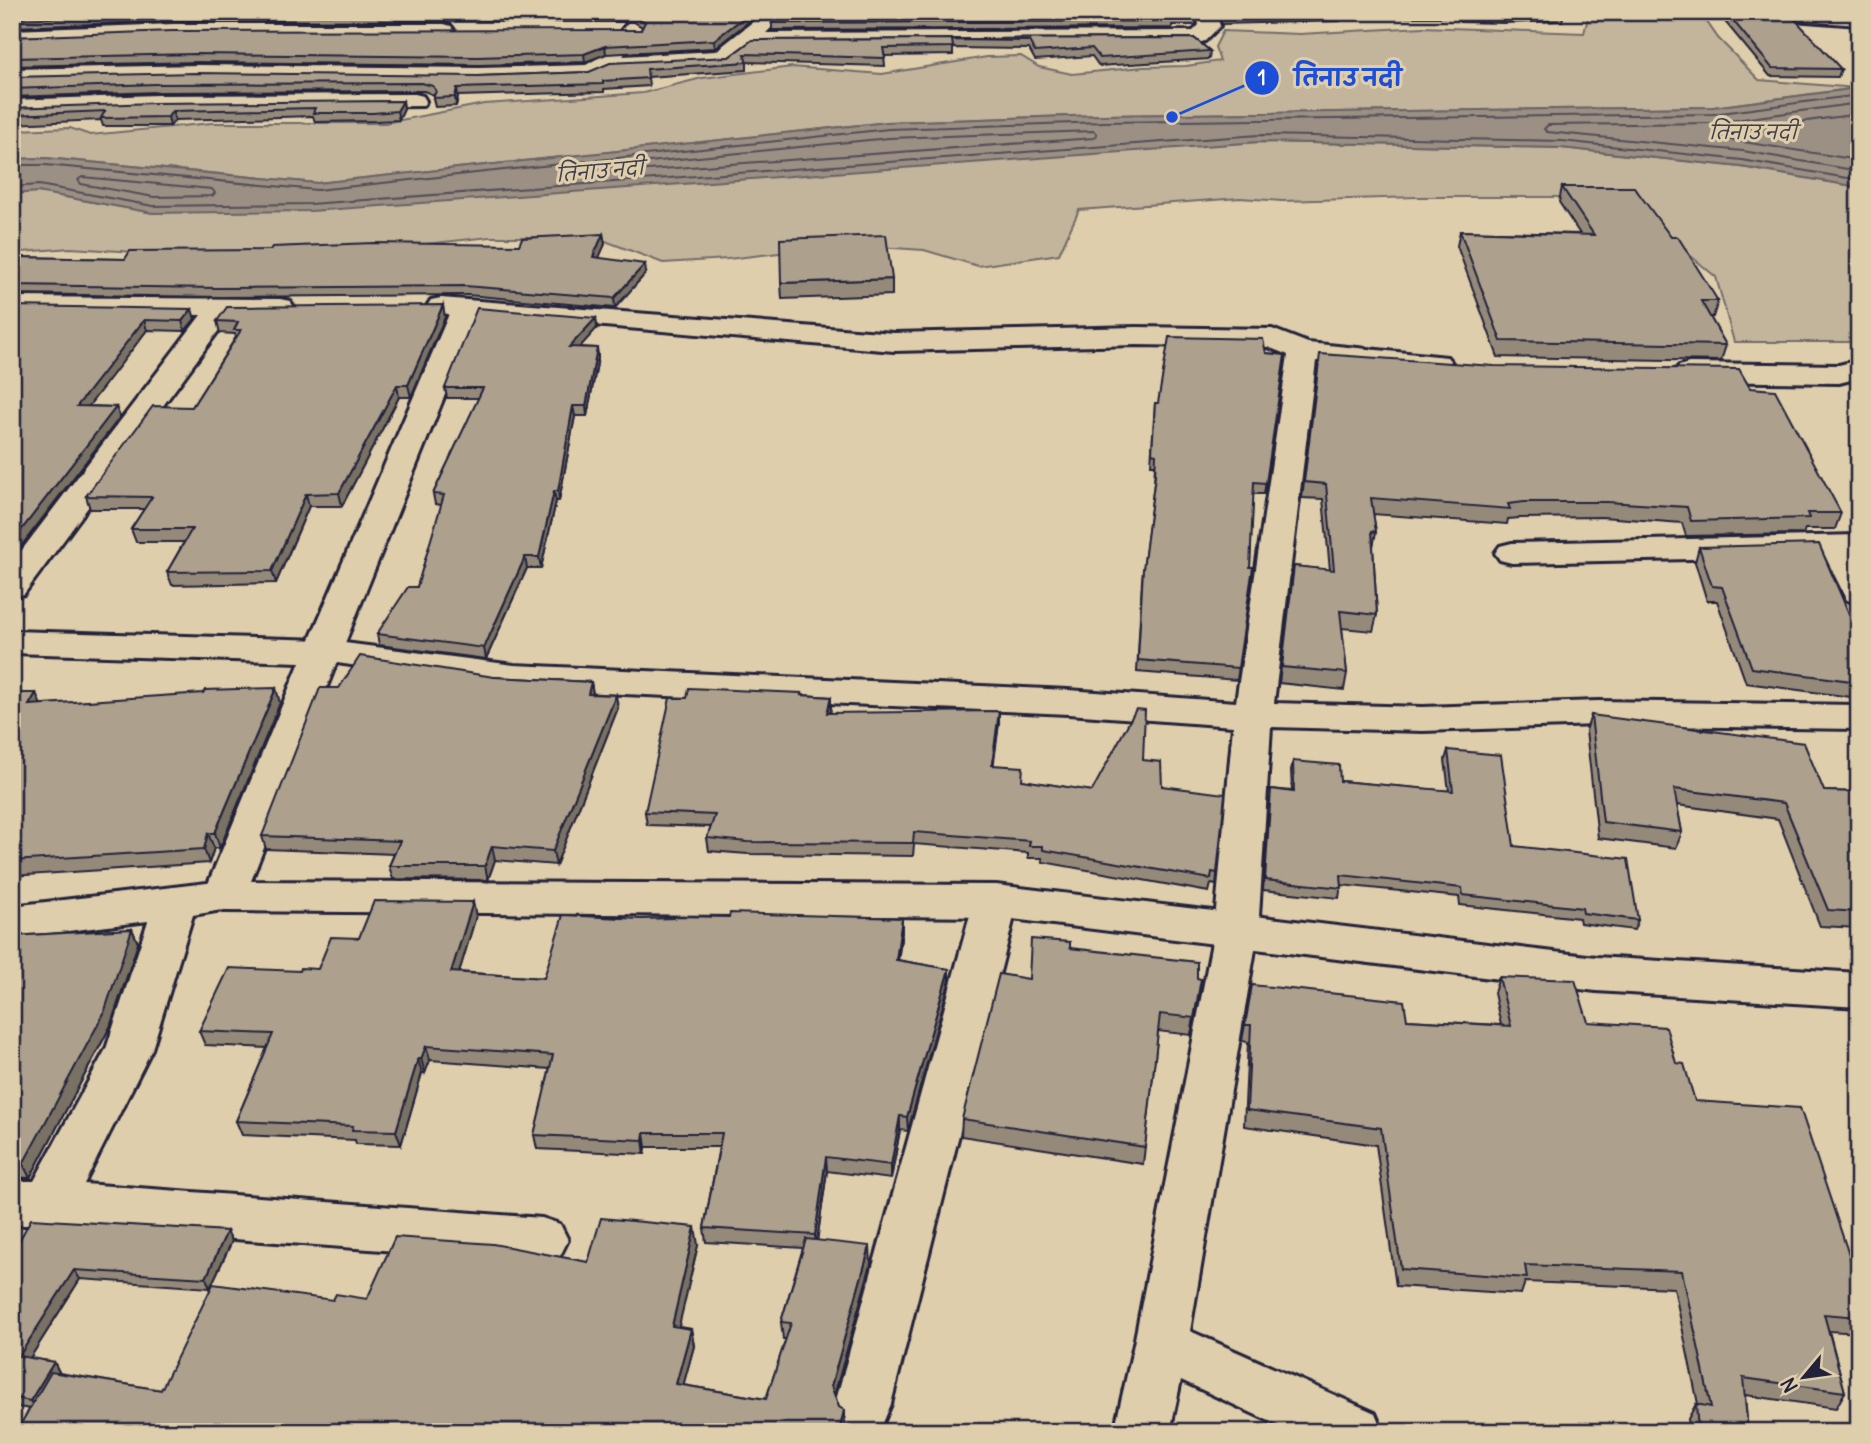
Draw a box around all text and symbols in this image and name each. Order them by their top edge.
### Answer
callout: तिनाउ नदी [1245,56,1415,100]
text: तिनाउ नदी [1292,60,1404,92]
text: 1 [1258,64,1266,91]
water label: तिनाउ नदी [1709,117,1802,144]
water label: तिनाउ नदी [555,152,649,187]
north arrow [1770,1342,1840,1412]
text: N [1775,1374,1803,1397]

